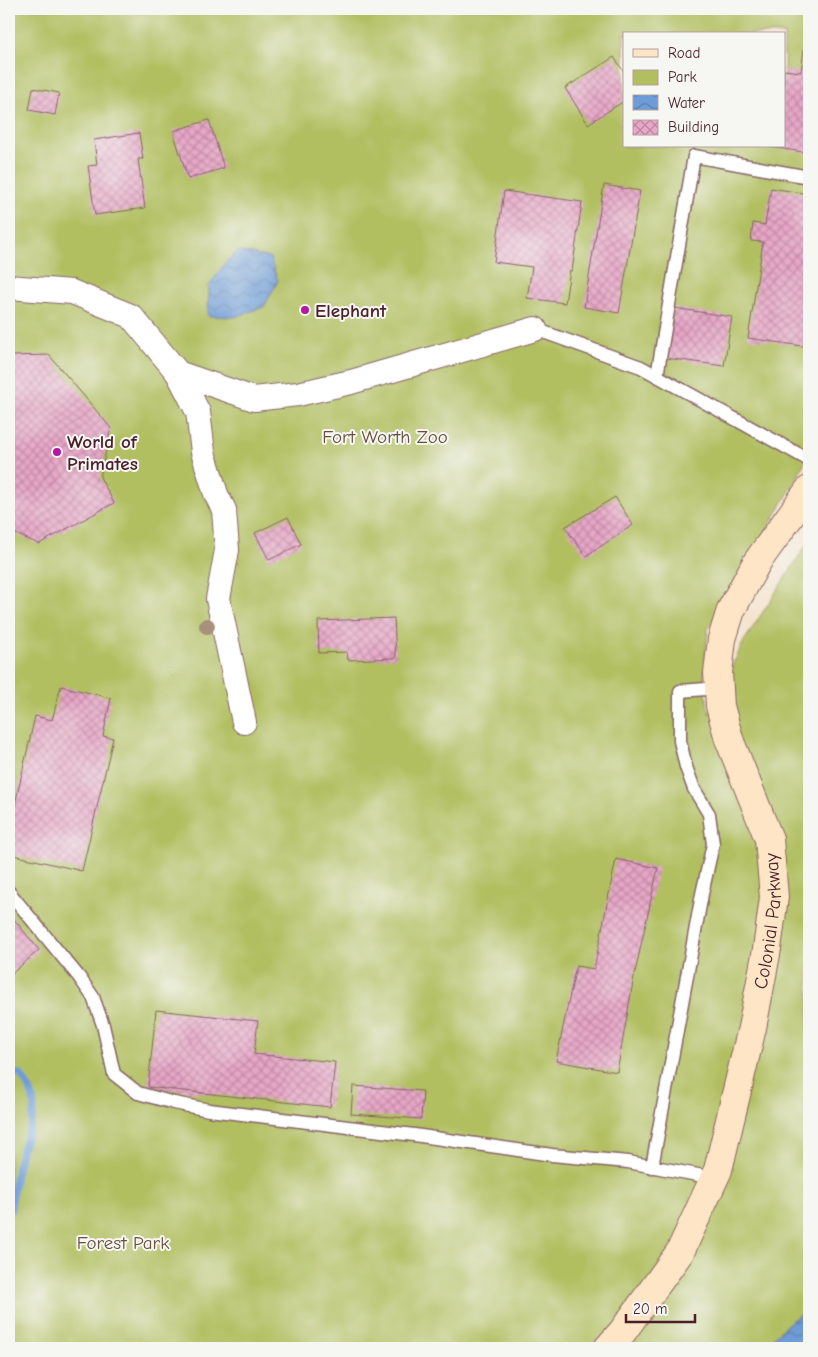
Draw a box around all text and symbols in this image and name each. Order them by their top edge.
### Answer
legend [623,32,786,148]
text: Road [668,44,700,62]
text: Park [668,68,697,86]
text: Water [668,94,705,112]
text: Building [668,118,719,136]
place label: Elephant [315,300,387,322]
marker: Elephant [299,304,311,316]
park label: Fort Worth Zoo [322,426,448,448]
place label: World of Primates [67,431,138,475]
marker: World of Primates [51,446,63,458]
street label: Colonial Parkway [750,852,786,991]
park label: Forest Park [77,1232,170,1254]
scale bar [626,1292,694,1324]
text: 20 m [633,1300,667,1318]

